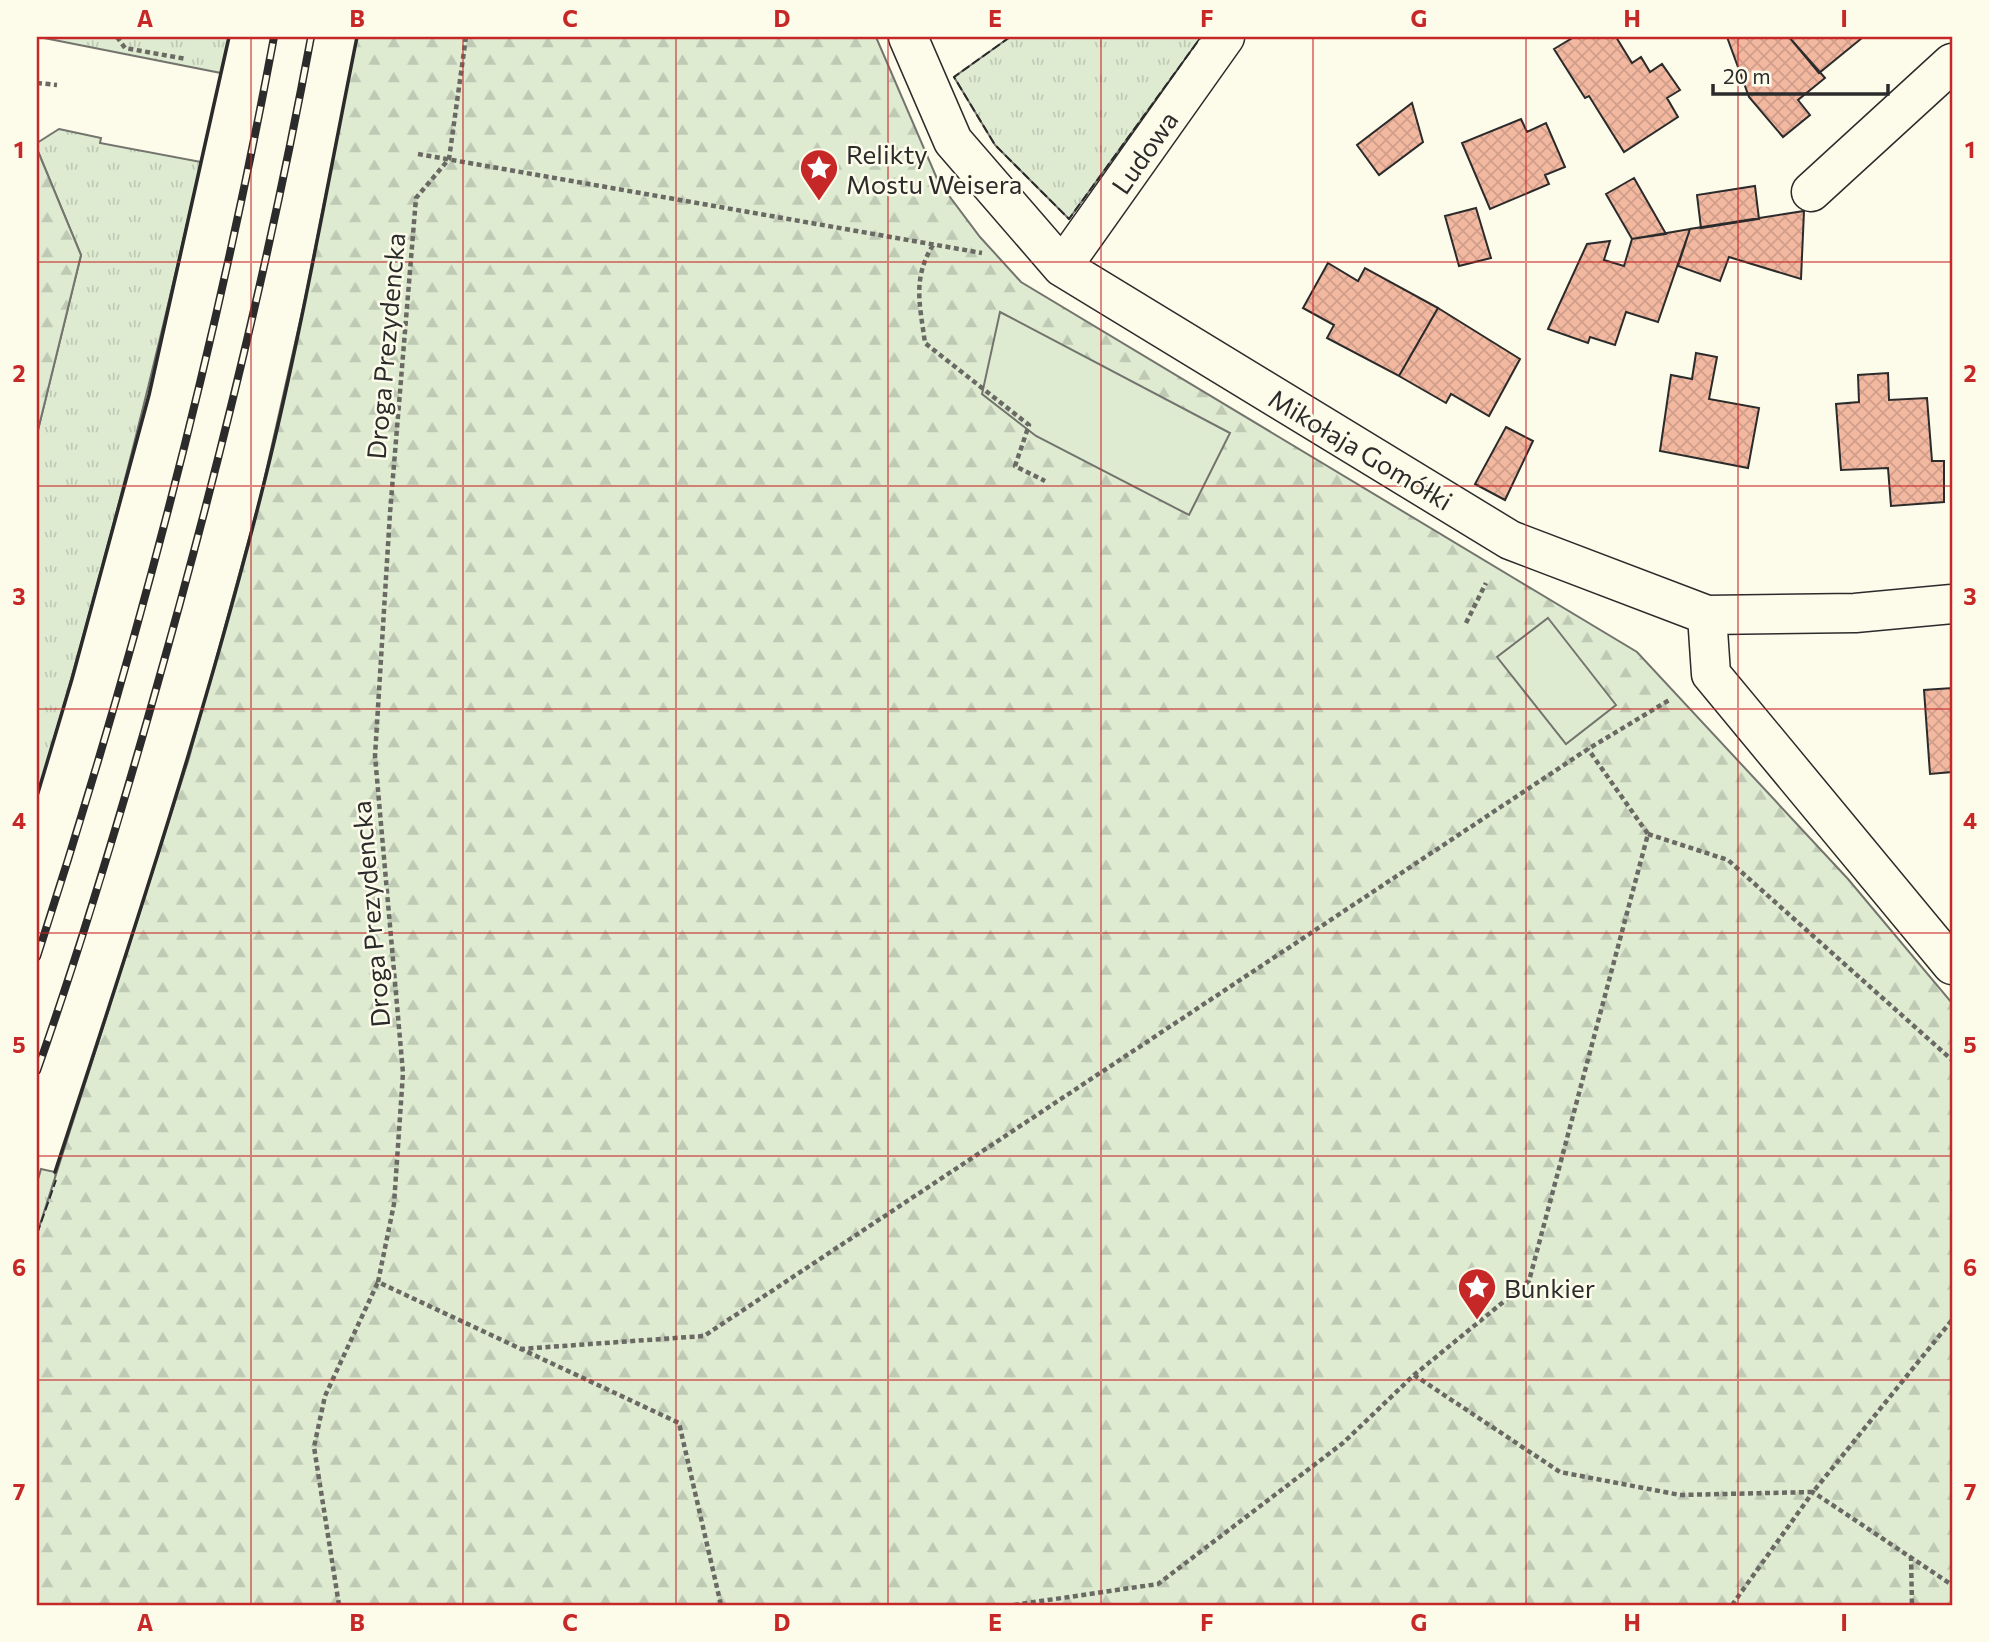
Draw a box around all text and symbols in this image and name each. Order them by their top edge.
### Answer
text: A [137,4,154,32]
text: B [349,4,365,32]
text: C [562,4,578,32]
text: D [774,4,791,32]
text: E [988,4,1002,32]
text: F [1200,4,1214,32]
text: G [1411,4,1427,32]
text: H [1623,4,1641,32]
text: I [1840,4,1848,32]
scale bar [1713,52,1888,96]
text: 20 m [1723,63,1771,88]
street label: Ludowa [1104,105,1184,199]
text: 1 [14,135,24,163]
text: 1 [1965,135,1975,163]
place label: Relikty Mostu Weisera [846,138,1022,199]
place icon: Relikty Mostu Weisera [798,147,840,202]
street label: Droga Prezydencka [360,231,410,461]
text: 2 [12,359,26,387]
text: 2 [1963,359,1977,387]
street label: Mikołaja Gomółki [1264,382,1458,516]
text: 3 [12,582,26,610]
text: 3 [1963,582,1977,610]
street label: Droga Prezydencka [345,799,395,1029]
text: 4 [12,806,26,834]
text: 4 [1963,806,1977,834]
text: 5 [12,1030,26,1058]
text: 5 [1963,1030,1977,1058]
text: 6 [12,1253,26,1281]
text: 6 [1963,1253,1977,1281]
place icon: Bunkier [1456,1266,1498,1321]
place label: Bunkier [1504,1272,1595,1303]
text: 7 [13,1477,25,1505]
text: 7 [1964,1477,1976,1505]
text: A [137,1608,154,1636]
text: B [349,1608,365,1636]
text: C [562,1608,578,1636]
text: D [774,1608,791,1636]
text: E [988,1608,1002,1636]
text: F [1200,1608,1214,1636]
text: G [1411,1608,1427,1636]
text: H [1623,1608,1641,1636]
text: I [1840,1608,1848,1636]

